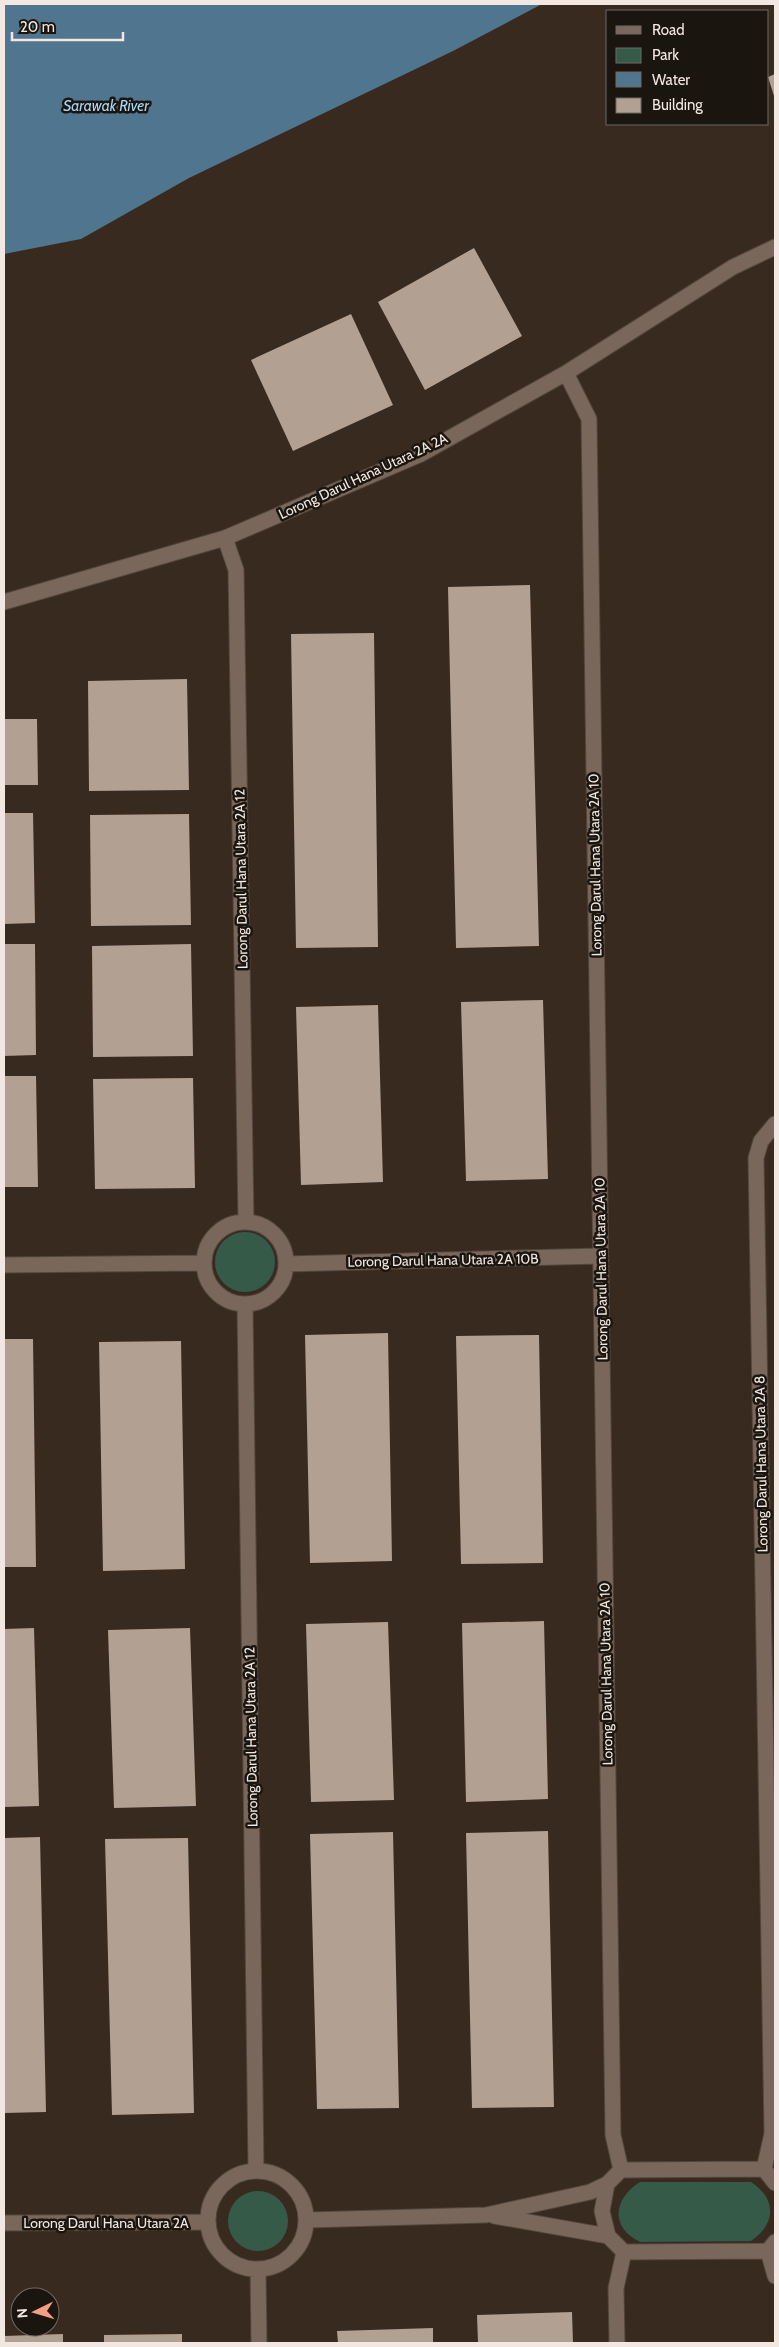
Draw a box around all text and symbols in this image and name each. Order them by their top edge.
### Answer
scale bar [12,10,124,42]
legend [606,10,769,125]
text: 20 m [20,18,55,36]
text: Road [652,21,685,39]
text: Park [652,46,679,64]
text: Water [652,71,690,89]
text: Building [652,96,703,114]
water label: Sarawak River [63,97,150,115]
street label: Lorong Darul Hana Utara 2A 2A [276,429,451,523]
street label: Lorong Darul Hana Utara 2A 10 [584,773,606,957]
street label: Lorong Darul Hana Utara 2A 12 [230,789,252,969]
street label: Lorong Darul Hana Utara 2A 10 [590,1177,612,1361]
street label: Lorong Darul Hana Utara 2A 10B [347,1249,539,1271]
street label: Lorong Darul Hana Utara 2A 8 [750,1375,772,1553]
street label: Lorong Darul Hana Utara 2A 10 [595,1582,617,1766]
street label: Lorong Darul Hana Utara 2A 12 [240,1647,262,1827]
street label: Lorong Darul Hana Utara 2A [23,2214,189,2232]
north arrow [10,2287,60,2337]
text: N [13,2307,31,2319]

